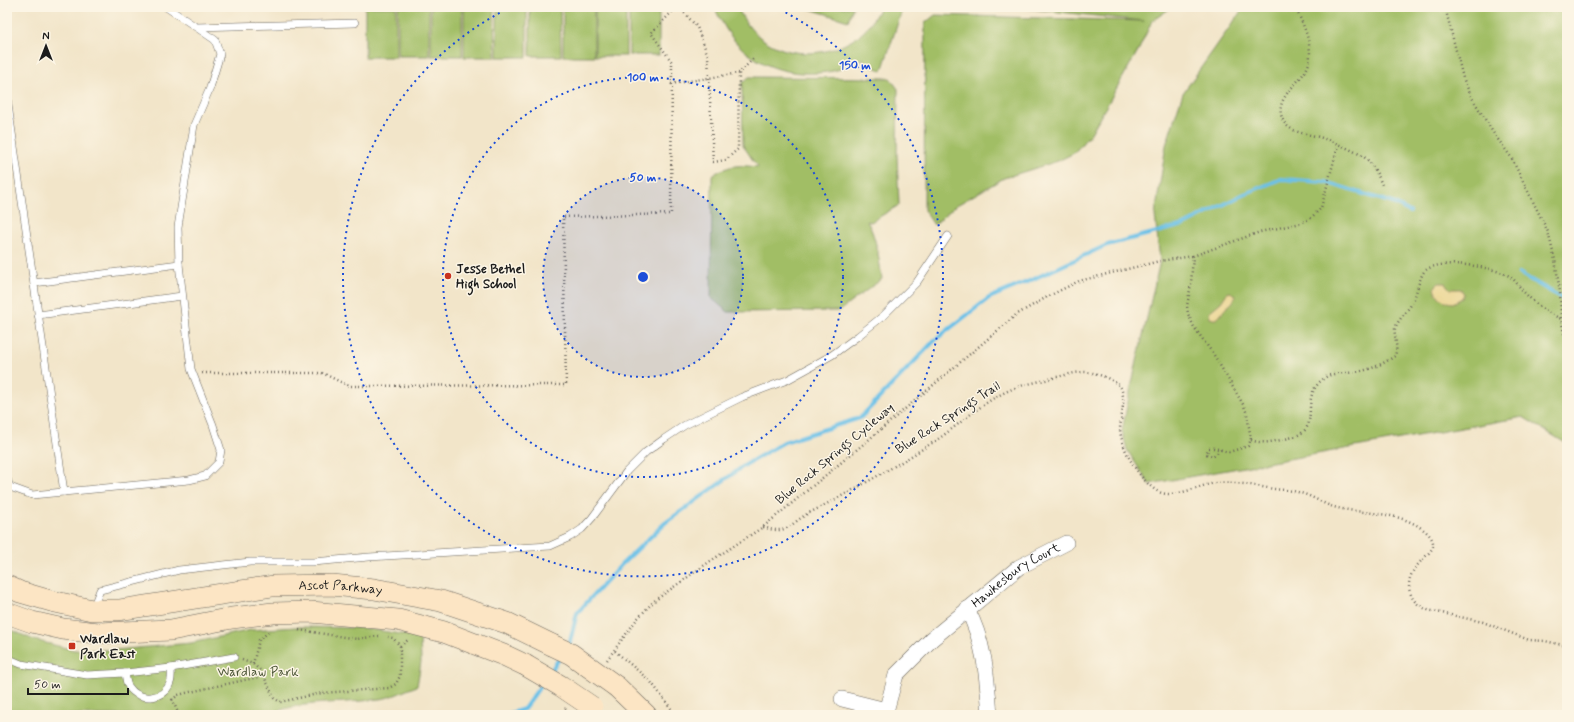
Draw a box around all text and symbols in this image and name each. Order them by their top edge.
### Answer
north arrow [26,26,66,66]
text: N [42,30,50,44]
text: 150 m [839,58,871,74]
text: 100 m [627,70,660,86]
text: 50 m [630,170,657,186]
place label: Jesse Bethel High School [456,261,525,296]
centre of rings [636,270,650,284]
marker: Jesse Bethel High School [443,271,453,281]
street label: Blue Rock Springs Trail [892,377,1005,460]
street label: Blue Rock Springs Cycleway [772,399,899,510]
street label: Hawkesbury Court [968,539,1063,612]
street label: Ascot Parkway [298,576,384,599]
place label: Wardlaw Park East [79,631,136,663]
marker: Wardlaw Park East [67,641,77,651]
park label: Wardlaw Park [217,664,299,681]
scale bar [28,670,128,696]
text: 50 m [34,677,61,693]

